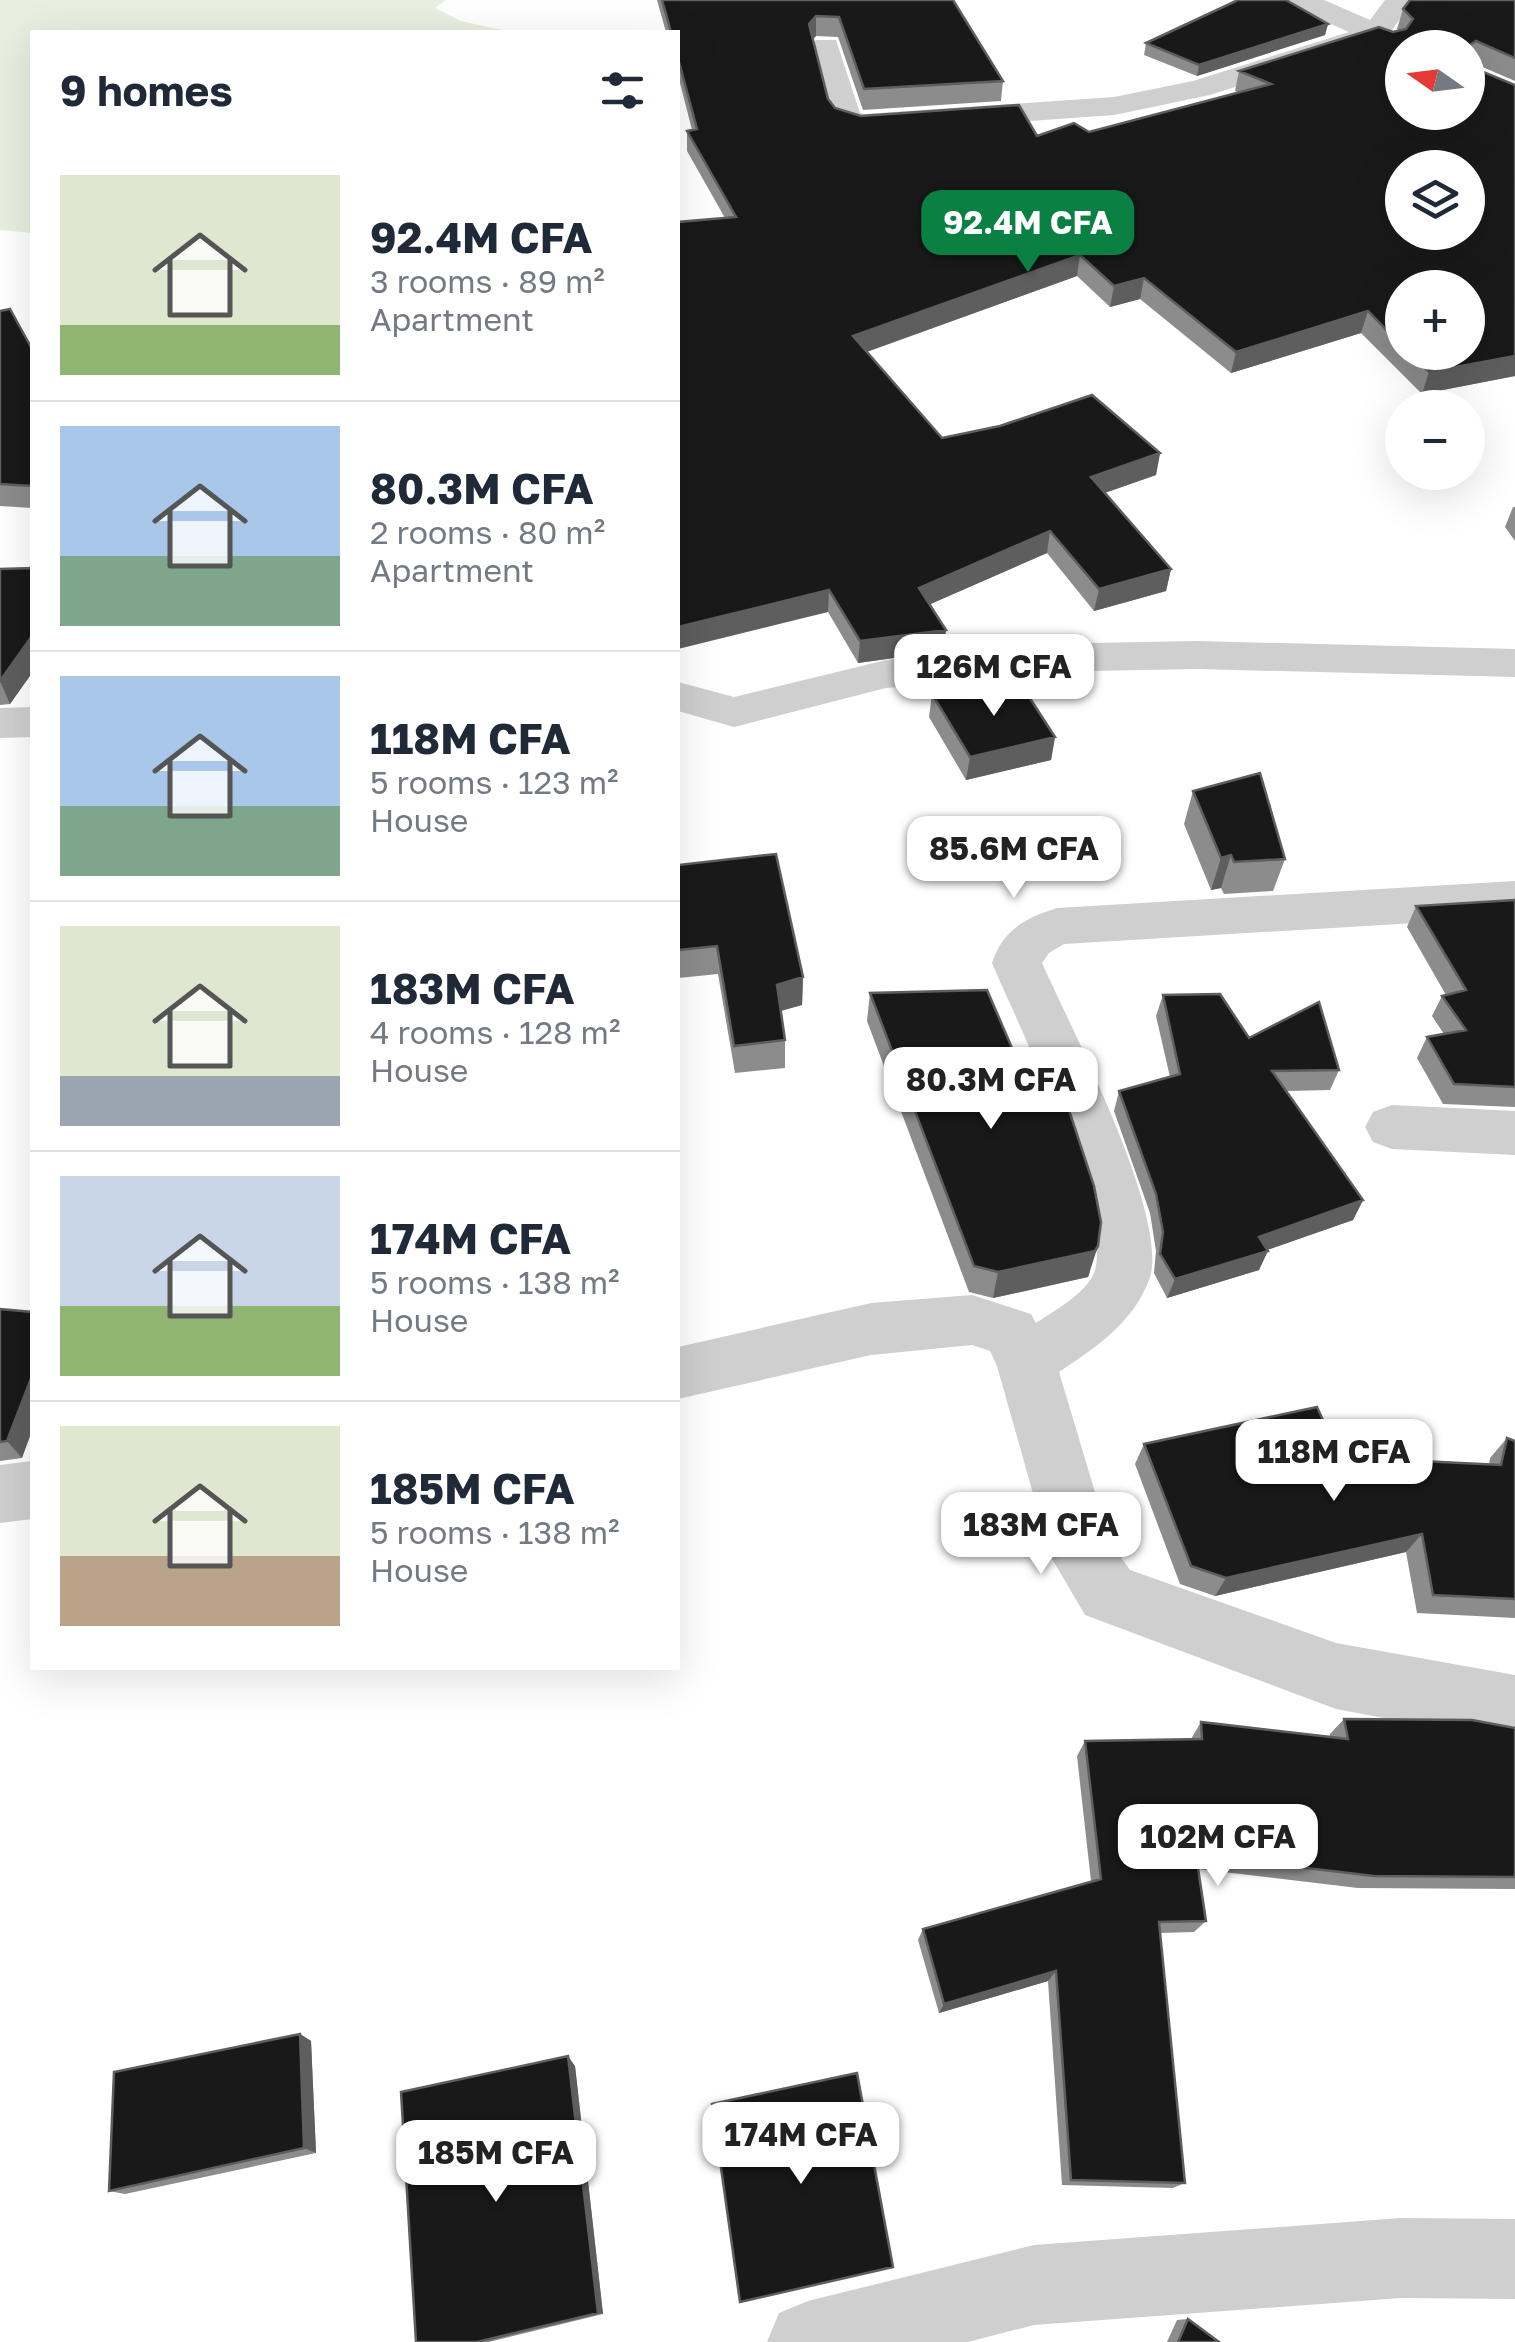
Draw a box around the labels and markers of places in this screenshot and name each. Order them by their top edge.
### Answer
pin: 92.4M CFA [914,190,1142,275]
pin: 126M CFA [891,634,1097,719]
pin: 85.6M CFA [900,816,1128,901]
pin: 80.3M CFA [877,1047,1105,1132]
pin: 118M CFA [1231,1419,1437,1504]
pin: 183M CFA [938,1492,1144,1577]
pin: 102M CFA [1115,1804,1321,1889]
pin: 174M CFA [698,2102,904,2187]
pin: 185M CFA [393,2120,599,2205]

